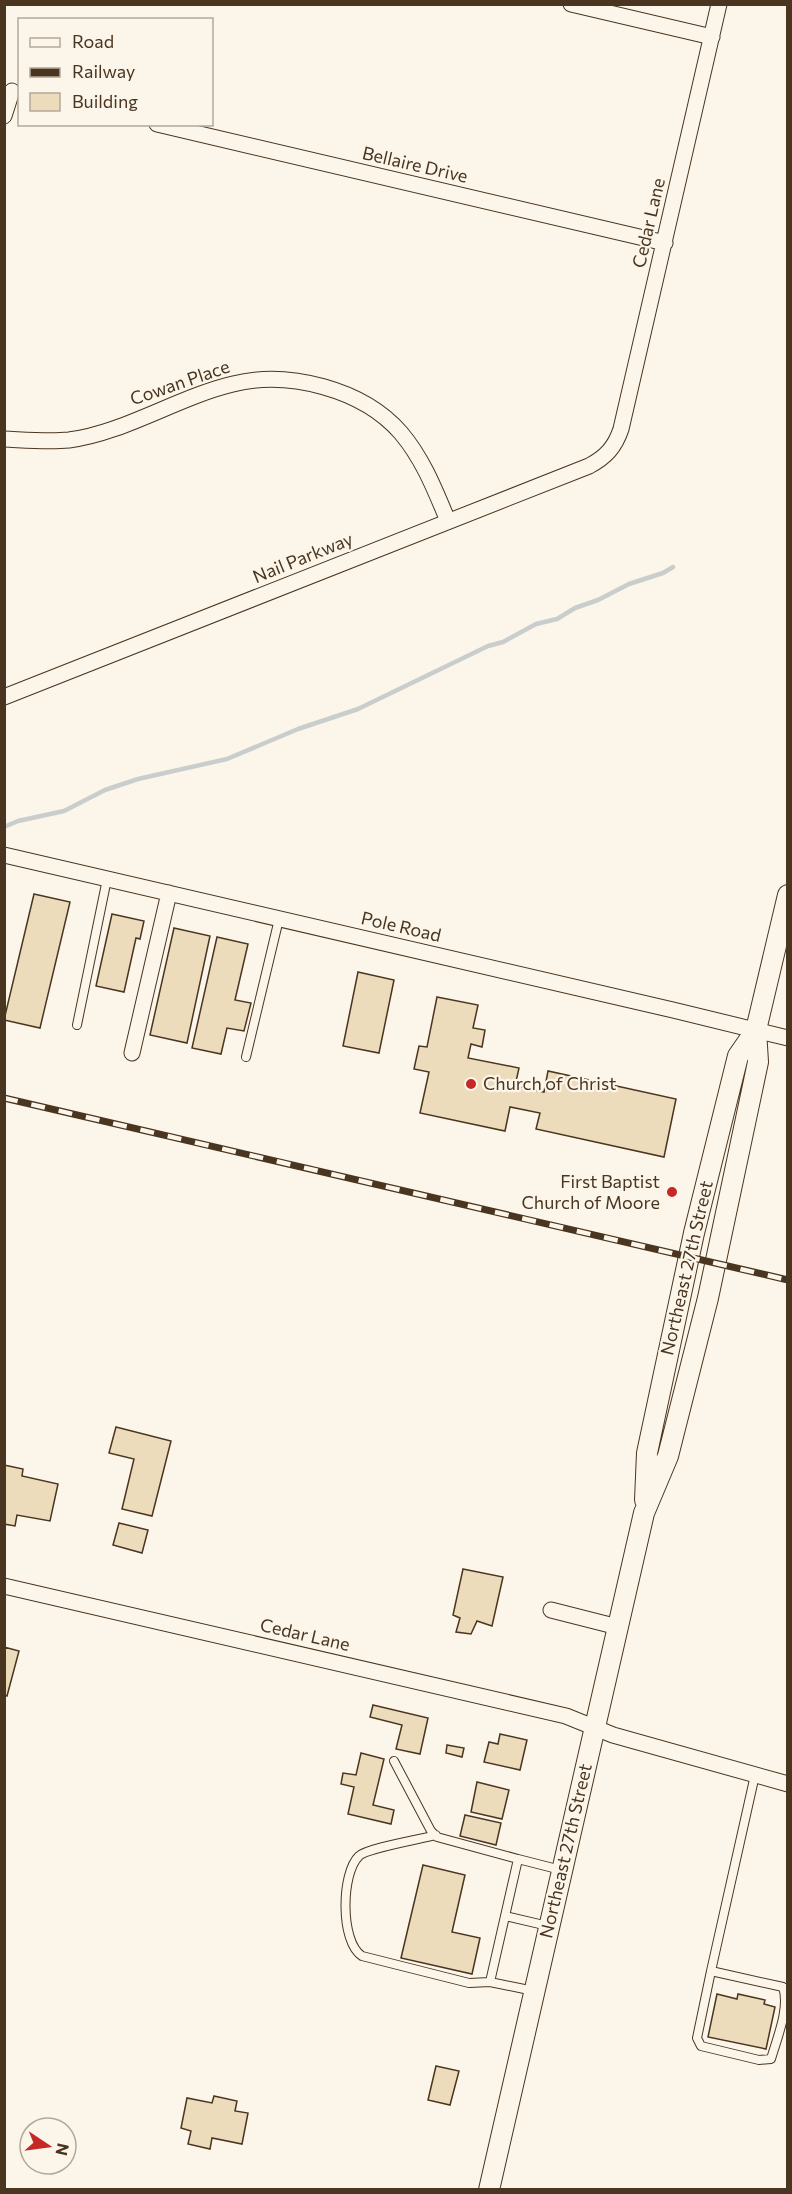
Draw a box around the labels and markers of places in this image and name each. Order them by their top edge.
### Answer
place label: Church of Christ [483,1072,616,1094]
marker: Church of Christ [464,1077,478,1091]
place label: First Baptist Church of Moore [522,1170,660,1213]
marker: First Baptist Church of Moore [665,1185,679,1199]

